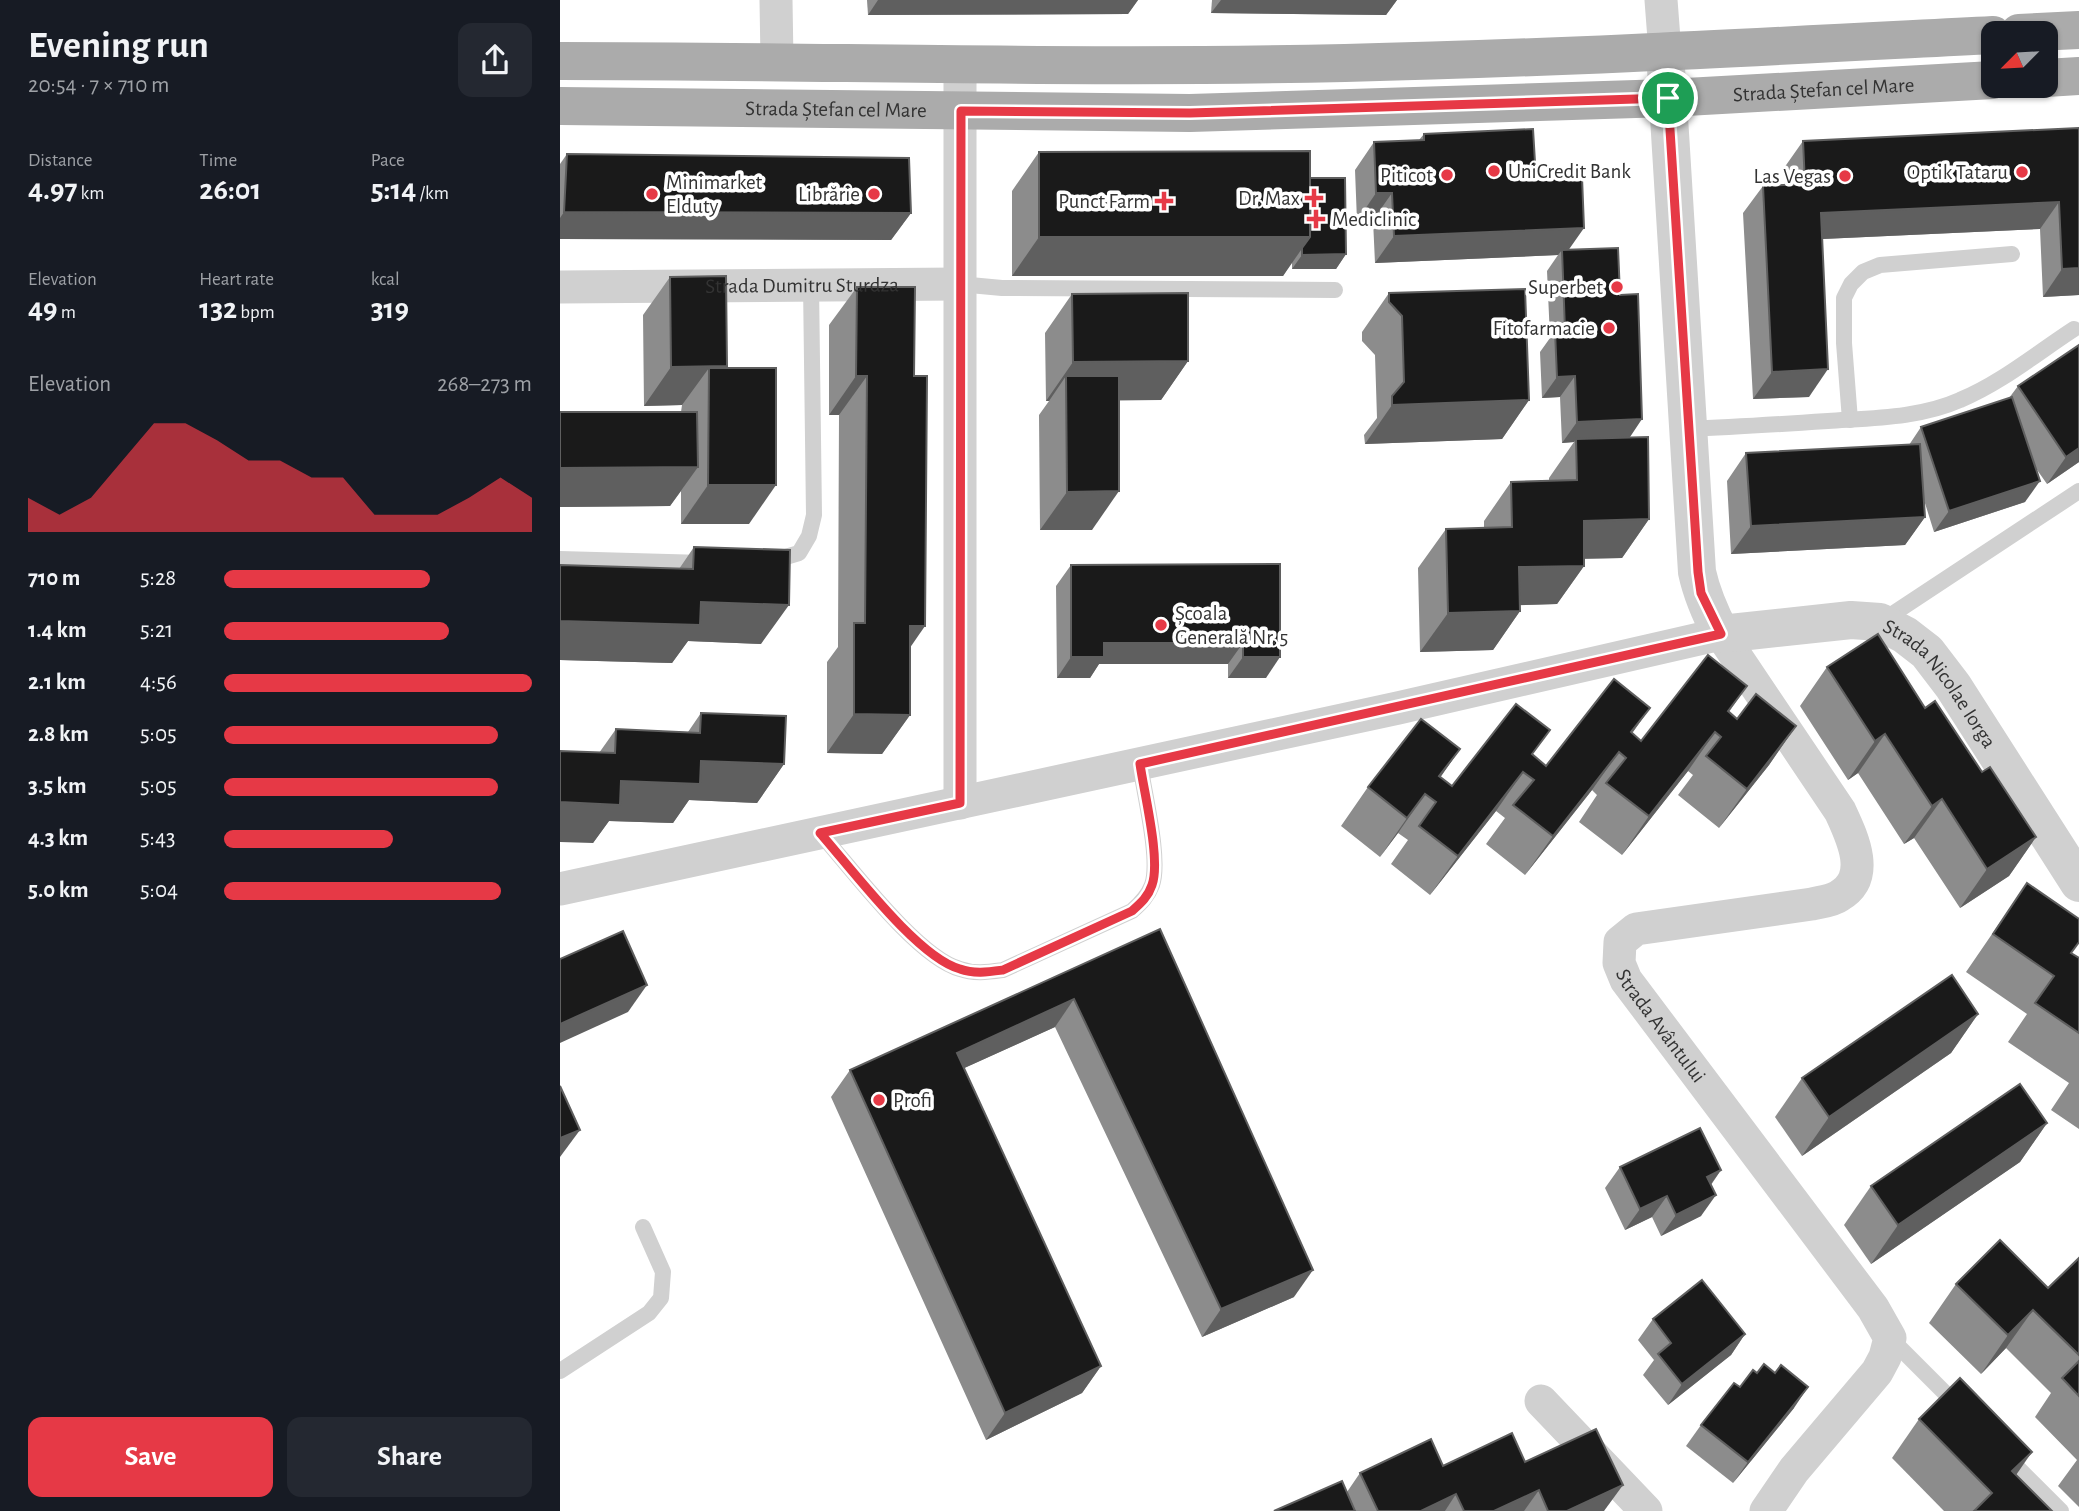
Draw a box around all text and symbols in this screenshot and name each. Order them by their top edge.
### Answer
north arrow [1981,21,2058,98]
map controls [1981,21,2058,98]
button: share [458,23,532,97]
text: Evening run [28,27,209,65]
pin [1638,68,1698,128]
text: 20:54 · 7 × 710 m [28,74,169,97]
street label: Strada Ștefan cel Mare [1732,74,1915,105]
icon: arrive [1649,79,1687,117]
street label: Strada Ștefan cel Mare [745,98,927,122]
text: Distance [28,151,92,170]
text: Time [199,151,237,170]
text: Pace [371,151,405,170]
place label: UniCredit Bank [1508,161,1631,182]
place label: Optik Tataru [1907,162,2008,183]
marker: UniCredit Bank [1486,163,1502,179]
marker: Optik Tataru [2014,164,2030,180]
place label: Piticot [1380,165,1433,186]
place label: Las Vegas [1754,166,1831,187]
marker: Piticot [1439,167,1455,183]
marker: Las Vegas [1837,168,1853,184]
place label: Minimarket Elduty [666,172,763,217]
text: 4.97 [28,175,77,205]
text: 26:01 [199,175,261,205]
text: 5:14 [371,175,416,205]
text: km [77,184,104,203]
text: /km [416,184,449,203]
place label: Librărie [798,184,860,205]
marker: Minimarket Elduty [644,186,660,202]
marker: Librărie [866,186,882,202]
place label: Dr. Max [1238,188,1300,209]
marker: Dr. Max [1306,190,1322,206]
place label: Punct Farm [1058,191,1150,212]
marker: Punct Farm [1156,193,1172,209]
marker: Mediclinic [1306,209,1326,229]
place label: Mediclinic [1332,209,1416,230]
text: Elevation [28,270,97,289]
text: Heart rate [199,270,274,289]
text: kcal [371,270,400,289]
street label: Strada Dumitru Sturdza [705,274,899,297]
place label: Superbet [1528,277,1603,298]
marker: Superbet [1609,279,1625,295]
text: 49 [28,294,58,324]
text: 132 [199,294,237,324]
text: 319 [371,294,409,324]
text: m [58,303,76,322]
text: bpm [237,303,275,322]
place label: Fitofarmacie [1493,318,1595,339]
marker: Fitofarmacie [1601,320,1617,336]
text: Elevation [28,373,111,396]
text: 268–273 m [437,373,532,396]
text: 710 m [28,567,80,590]
text: 5:28 [140,567,176,590]
place label: Școala Generală Nr. 5 [1175,603,1288,648]
street label: Strada Nicolae Iorga [1880,616,2000,752]
marker: Școala Generală Nr. 5 [1153,617,1169,633]
text: 1.4 km [28,619,87,642]
text: 5:21 [140,619,173,642]
text: 2.1 km [28,671,86,694]
text: 4:56 [140,671,177,694]
text: 2.8 km [28,723,89,746]
text: 5:05 [140,723,177,746]
text: 3.5 km [28,775,87,798]
text: 5:05 [140,775,177,798]
text: 4.3 km [28,827,88,850]
text: 5:43 [140,827,175,850]
text: 5.0 km [28,879,89,902]
text: 5:04 [140,879,178,902]
street label: Strada Avântului [1612,966,1709,1087]
place label: Profi [893,1090,932,1111]
marker: Profi [871,1092,887,1108]
button: Save [28,1417,273,1497]
button: Share [287,1417,532,1497]

